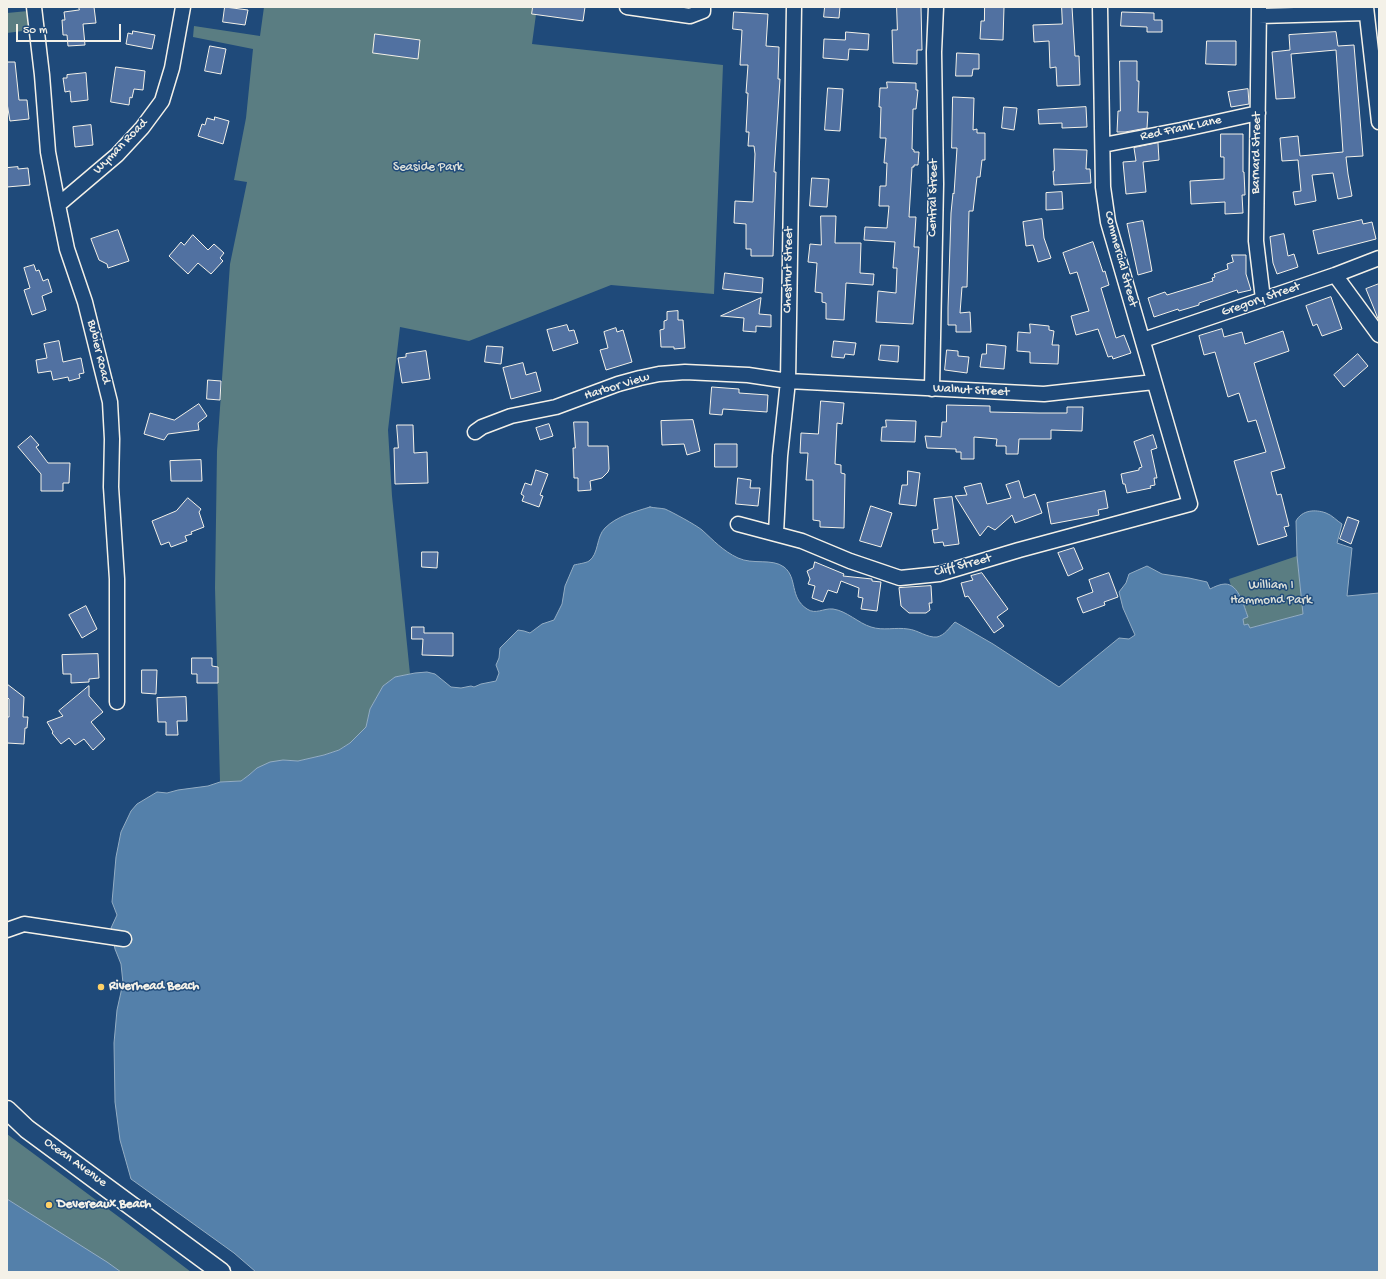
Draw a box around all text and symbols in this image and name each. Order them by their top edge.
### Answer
scale bar [18,16,123,42]
text: 50 m [23,24,48,38]
street label: Barnard Street [1248,112,1266,194]
street label: Red Frank Lane [1139,113,1223,145]
street label: Wyman Road [91,116,151,178]
street label: Central Street [926,159,942,237]
park label: Seaside Park [393,160,463,176]
street label: Commercial Street [1100,209,1140,309]
street label: Chestnut Street [780,227,798,313]
street label: Gregory Street [1220,279,1302,321]
street label: Bubier Road [83,318,113,386]
street label: Harbor View [583,370,651,404]
street label: Walnut Street [932,381,1010,401]
street label: Cliff Street [933,551,993,581]
park label: William I Hammond Park [1230,578,1312,609]
place label: Riverhead Beach [109,979,199,995]
marker: Riverhead Beach [96,982,106,992]
street label: Ocean Avenue [40,1135,110,1191]
place label: Devereaux Beach [57,1197,151,1213]
marker: Devereaux Beach [44,1200,54,1210]

